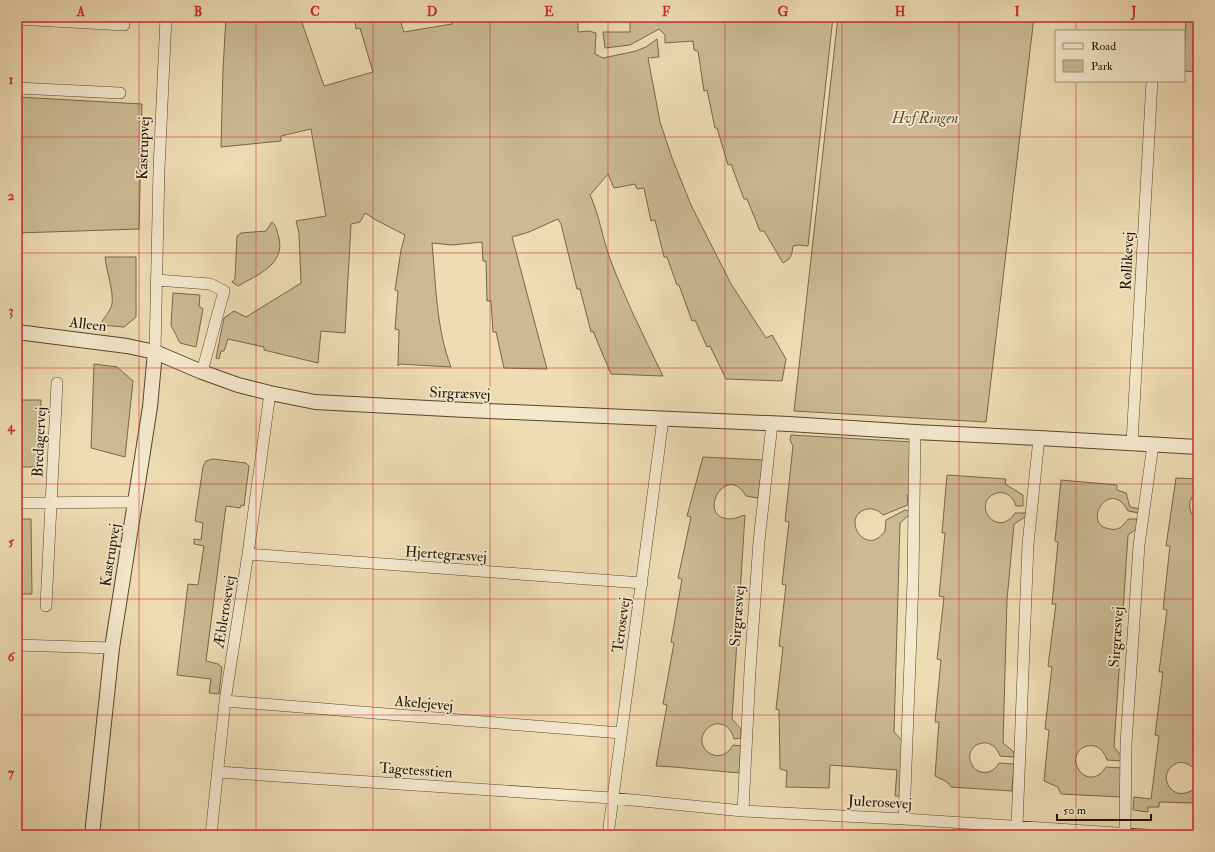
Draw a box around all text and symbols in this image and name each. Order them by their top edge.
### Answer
text: A [76,4,86,20]
text: B [194,4,202,20]
text: C [310,4,320,20]
text: D [427,4,438,20]
text: E [544,4,554,20]
text: F [662,4,671,20]
text: G [778,4,789,20]
text: H [895,4,906,20]
text: I [1014,4,1020,20]
text: J [1130,4,1137,21]
legend [1055,30,1185,82]
text: Road [1091,39,1116,54]
text: Park [1091,59,1113,74]
text: 1 [9,72,14,88]
park label: Hvf Ringen [891,109,958,128]
street label: Kastrupvej [133,116,155,180]
text: 2 [8,188,15,204]
street label: Røllikevej [1116,231,1139,291]
text: 3 [9,303,14,319]
street label: Alleen [67,313,108,336]
street label: Sirgræsvej [429,383,491,404]
street label: Bredagervej [28,406,51,478]
text: 4 [6,419,15,435]
street label: Kastrupvej [96,522,126,588]
text: 5 [8,534,14,550]
street label: Hjertegræsvej [404,542,488,567]
street label: Æblerosevej [209,574,240,651]
street label: Sirgræsvej [726,585,749,647]
street label: Terosevej [608,596,635,654]
street label: Sirgræsvej [1105,606,1128,668]
text: 6 [8,649,16,665]
street label: Akelejevej [393,691,454,716]
street label: Tagetesstien [379,758,454,783]
text: 7 [8,765,15,781]
street label: Julerosevej [847,791,912,815]
scale bar [1057,796,1151,822]
text: 50 m [1063,803,1087,818]

